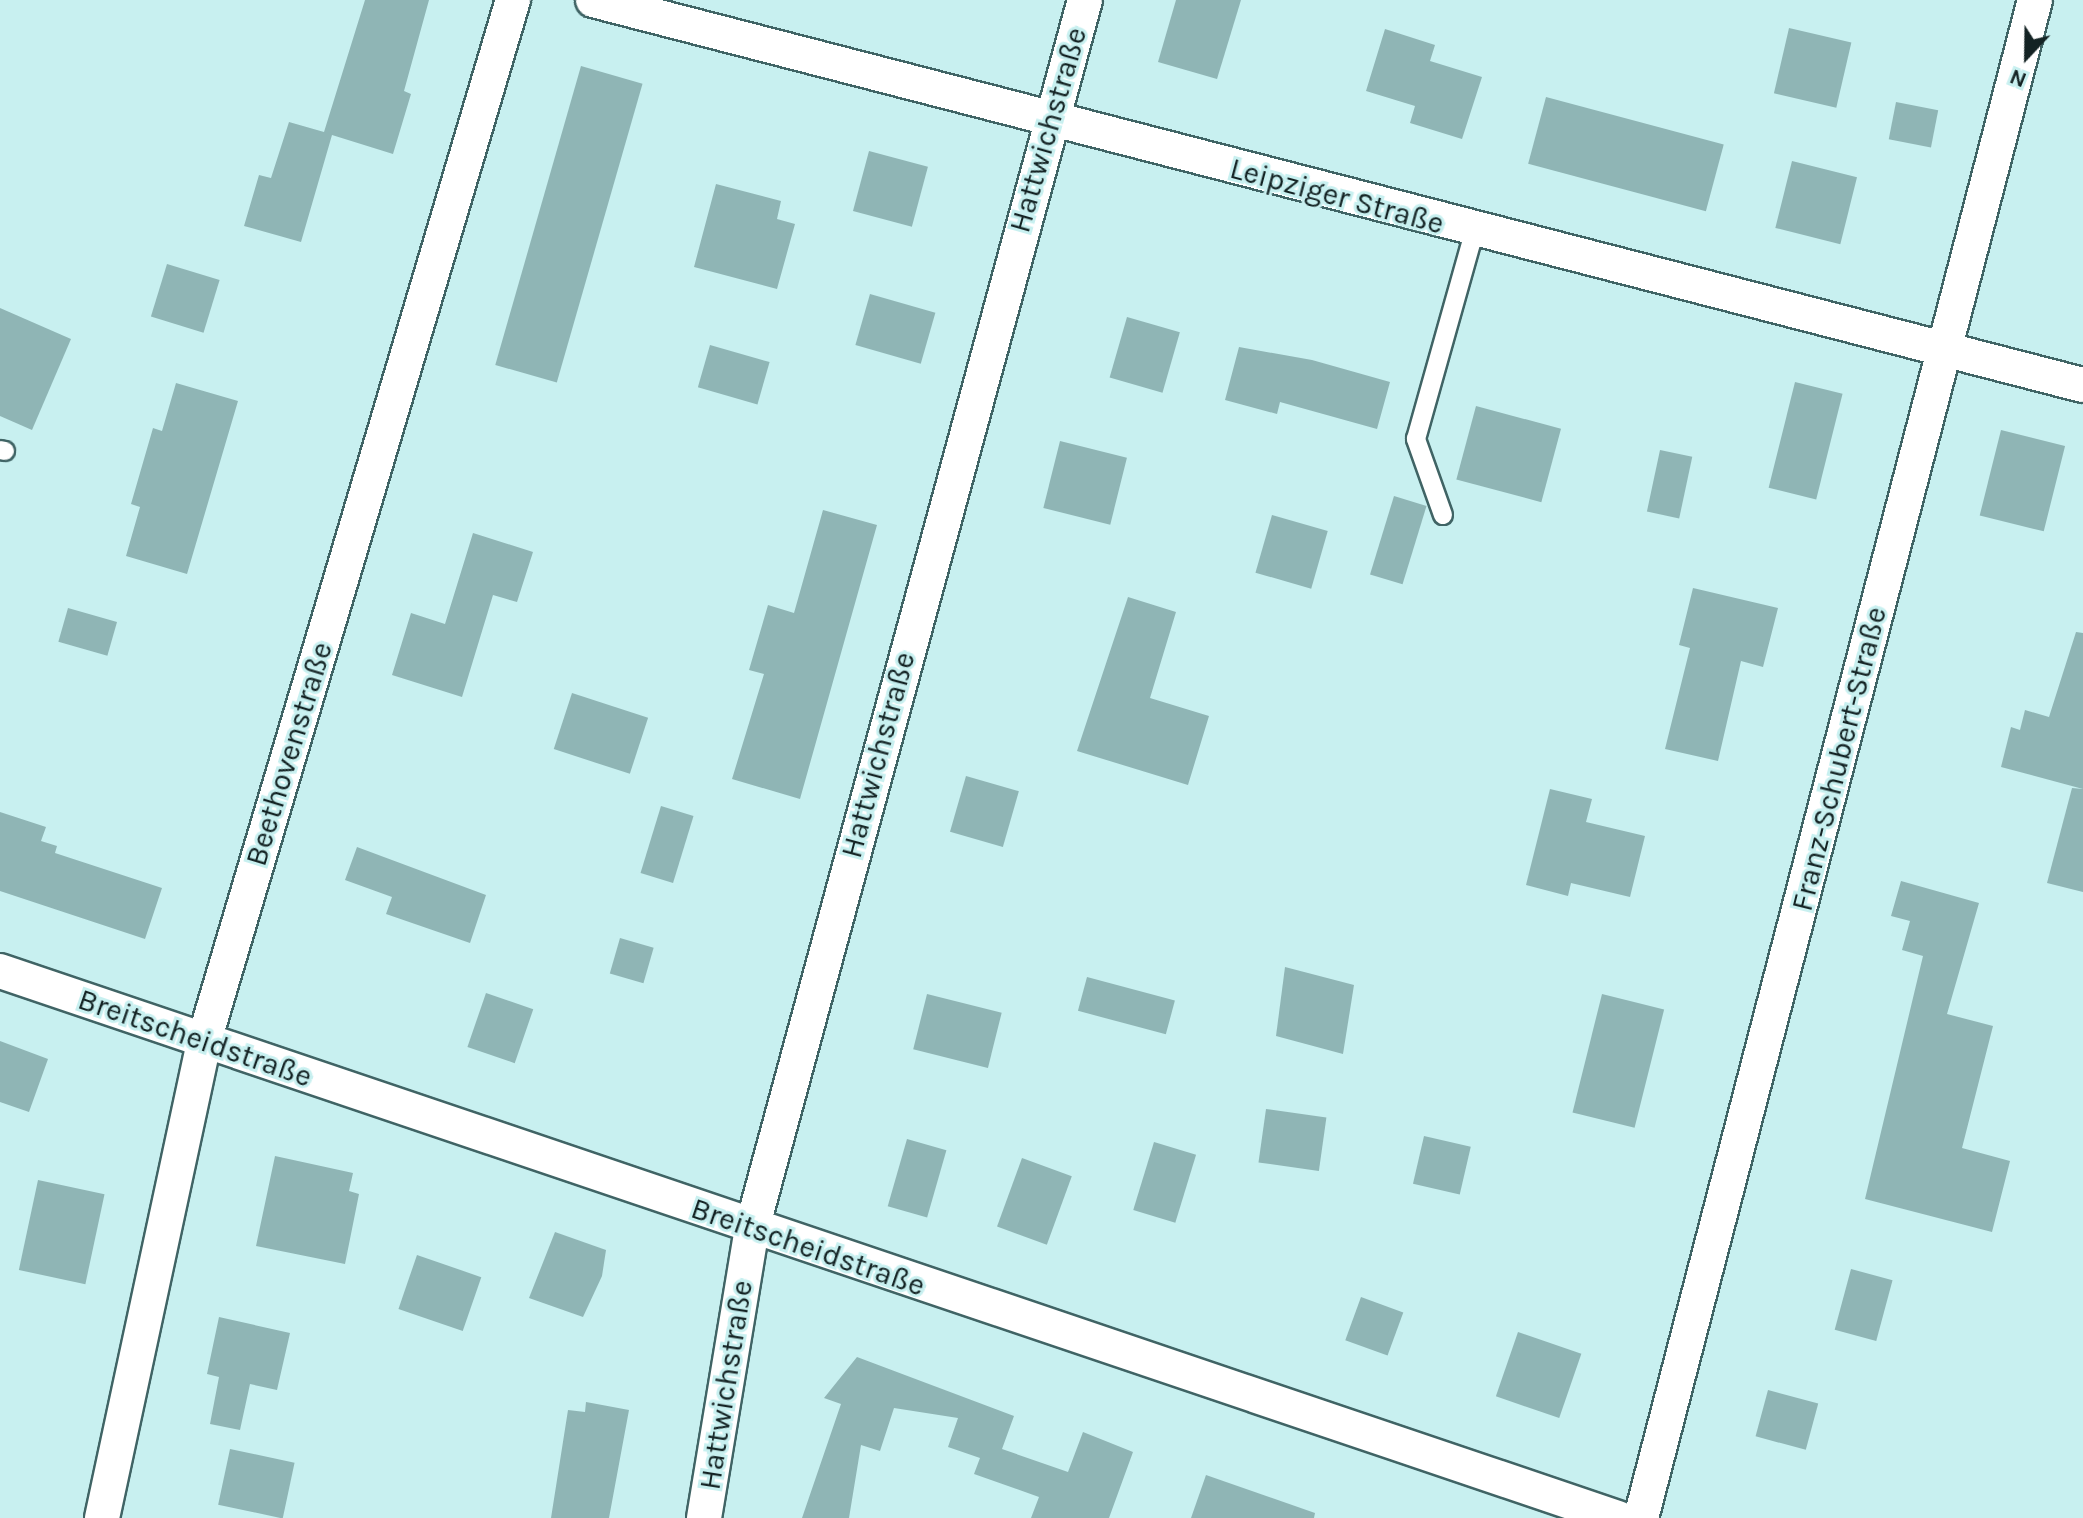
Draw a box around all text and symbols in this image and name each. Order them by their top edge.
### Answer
north arrow [1987,16,2067,96]
street label: Hattwichstraße [1002,23,1094,237]
text: N [2006,63,2030,93]
street label: Leipziger Straße [1226,150,1448,242]
street label: Franz-Schubert-Straße [1784,603,1894,915]
street label: Beethovenstraße [238,638,340,870]
street label: Hattwichstraße [833,648,923,862]
street label: Breitscheidstraße [73,981,317,1095]
street label: Breitscheidstraße [686,1190,930,1304]
street label: Hattwichstraße [692,1278,760,1492]

